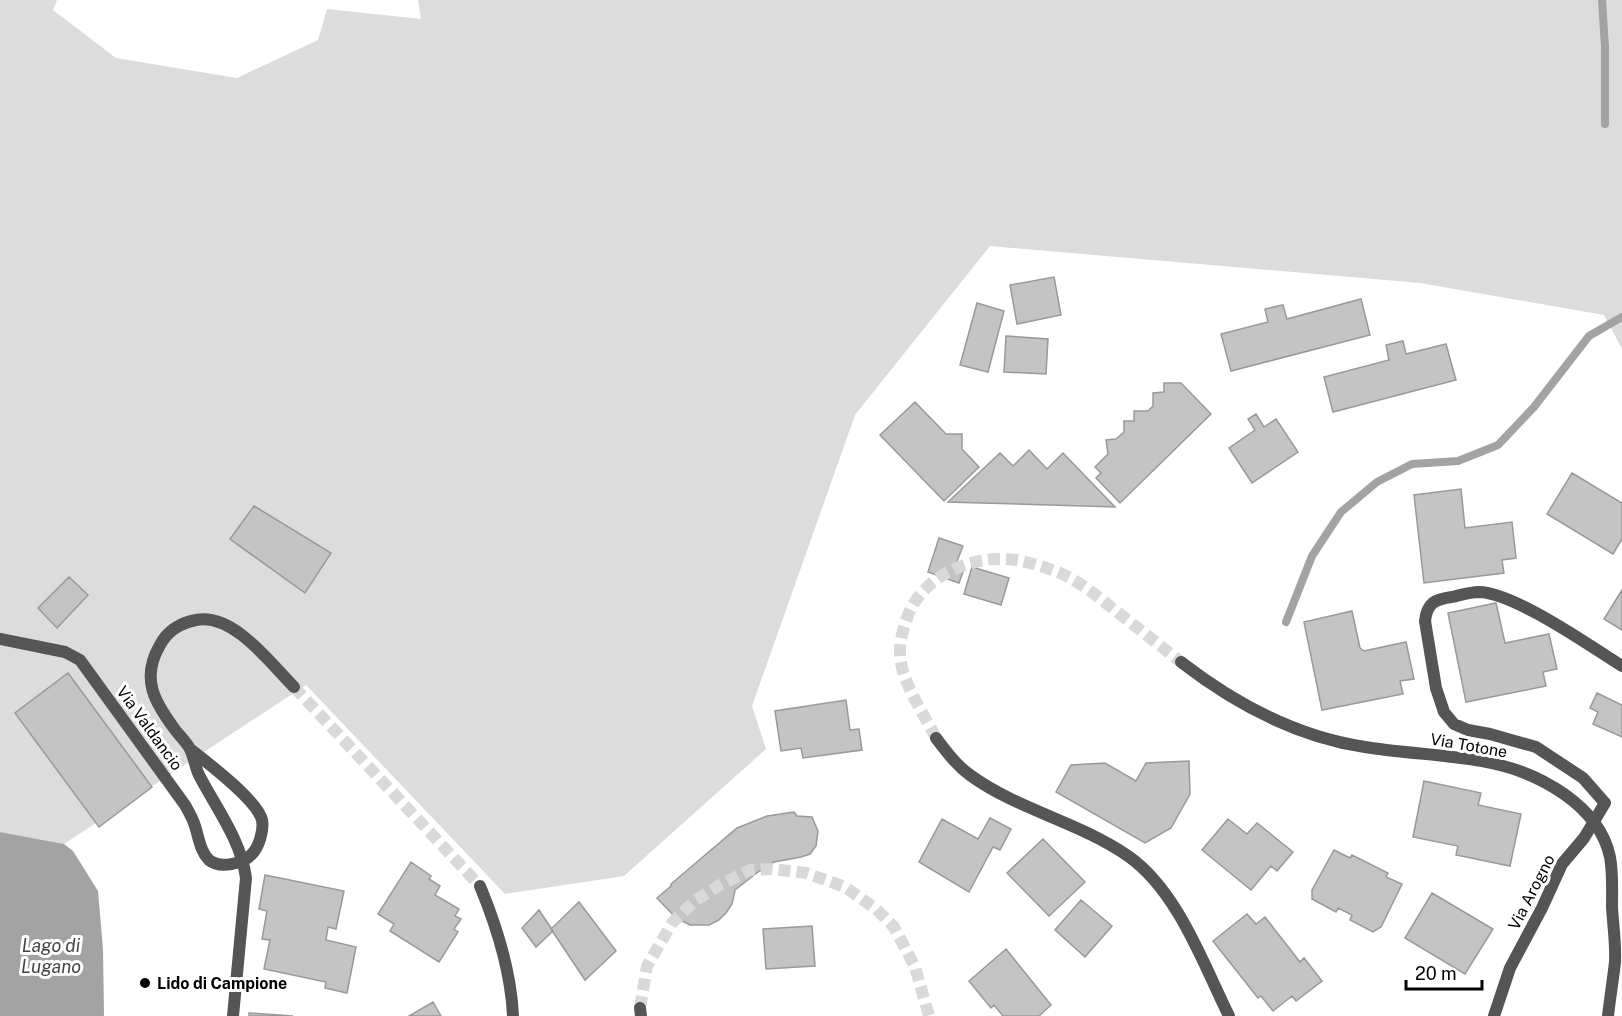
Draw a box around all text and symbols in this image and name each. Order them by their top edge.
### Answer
street label: Via Valdancio [113,682,187,774]
street label: Via Totone [1429,729,1509,762]
street label: Via Arogno [1504,851,1559,933]
water label: Lago di Lugano [21,935,81,977]
scale bar [1406,953,1482,991]
text: 20 m [1415,963,1457,984]
place label: Lido di Campione [157,974,287,993]
marker: Lido di Campione [138,976,152,990]

